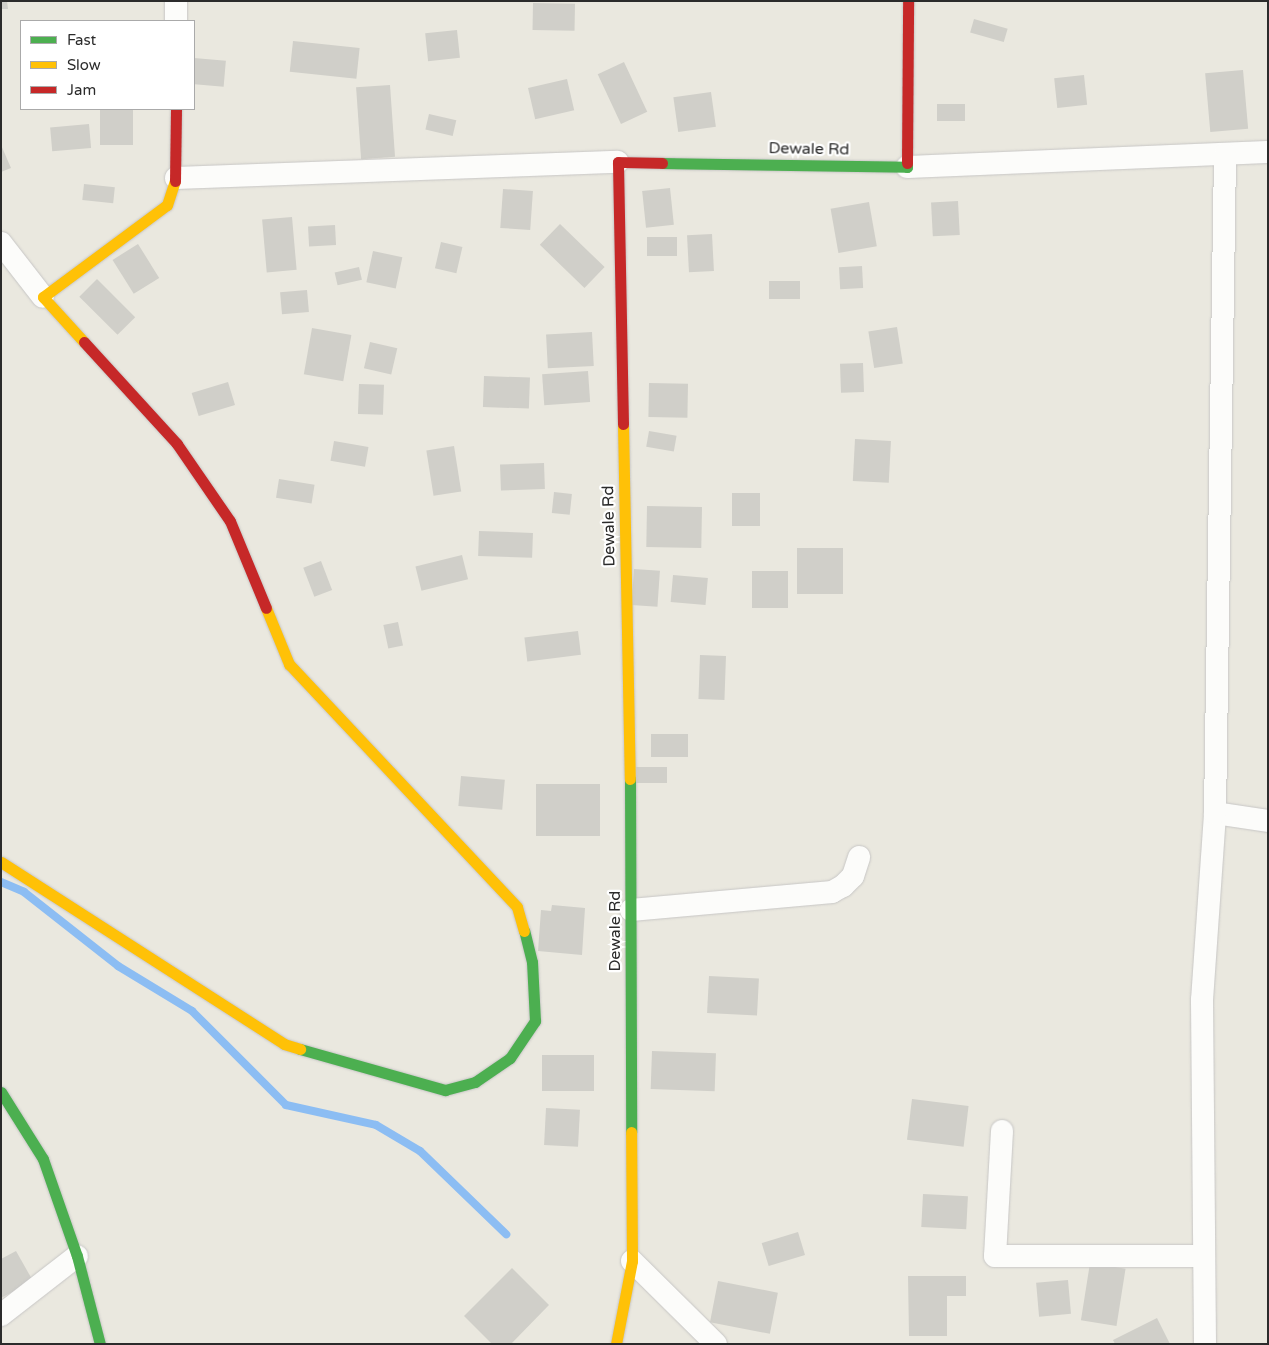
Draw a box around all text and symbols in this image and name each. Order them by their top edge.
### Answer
legend [20,20,195,110]
text: Fast [67,31,96,49]
text: Slow [67,56,101,74]
text: Jam [67,81,96,99]
street label: Dewale Rd [768,139,850,159]
street label: Dewale Rd [599,485,619,567]
street label: Dewale Rd [605,891,625,971]

